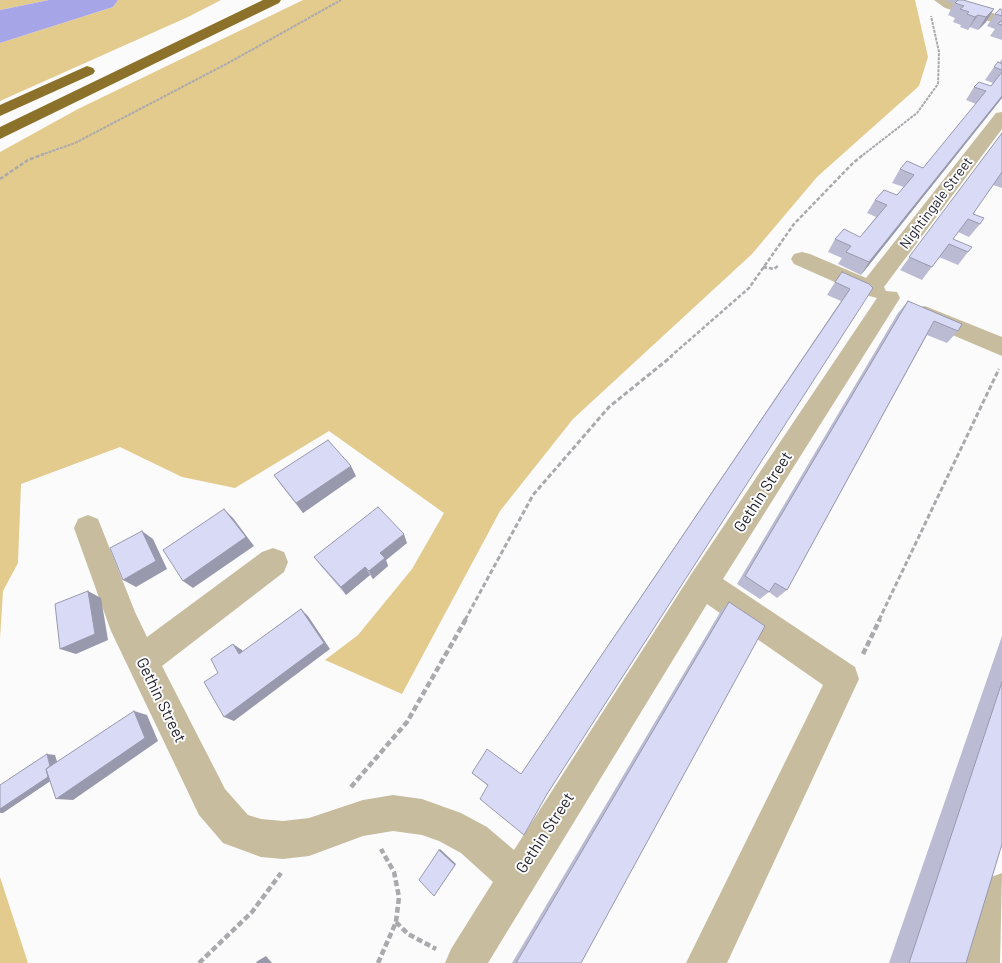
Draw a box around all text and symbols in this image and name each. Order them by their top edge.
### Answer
street label: Nightingale Street [896,154,976,252]
street label: Gethin Street [730,448,796,536]
street label: Gethin Street [132,654,190,746]
street label: Gethin Street [512,789,578,877]

